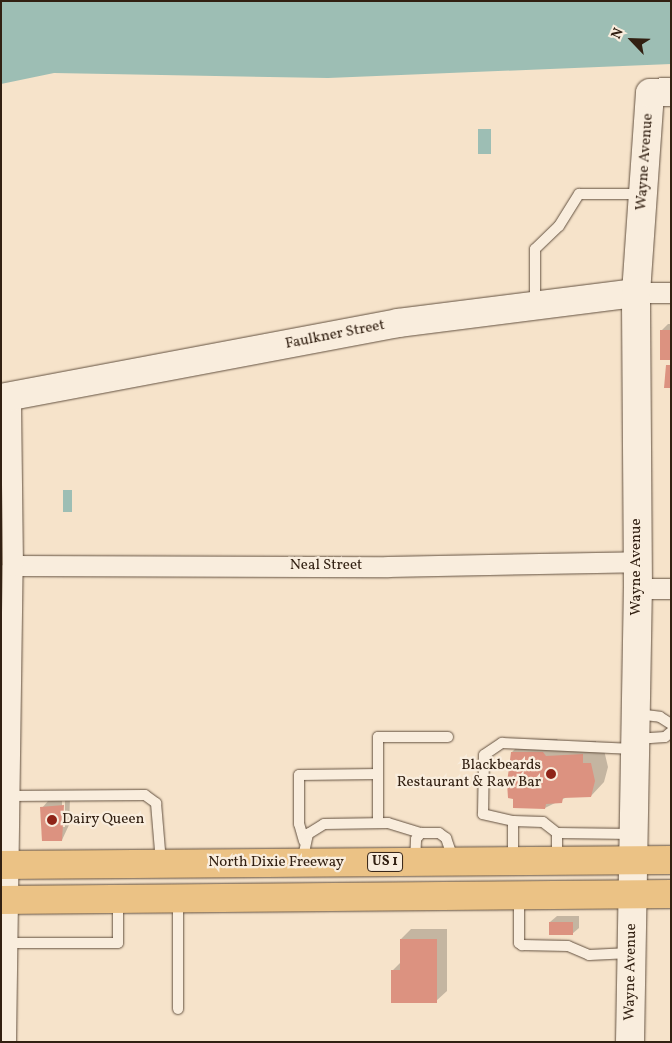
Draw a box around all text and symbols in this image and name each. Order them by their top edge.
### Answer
north arrow [607,15,657,65]
text: N [607,25,629,42]
street label: Wayne Avenue [633,113,657,211]
street label: Faulkner Street [284,317,386,353]
street label: Wayne Avenue [628,518,646,616]
street label: Neal Street [290,557,362,575]
place label: Blackbeards Restaurant & Raw Bar [396,756,541,791]
marker: Blackbeards Restaurant & Raw Bar [545,768,557,780]
place label: Dairy Queen [62,811,145,829]
marker: Dairy Queen [46,814,58,826]
road number: US 1 [366,850,404,874]
street label: North Dixie Freeway [208,854,344,872]
street label: Wayne Avenue [621,923,641,1021]

